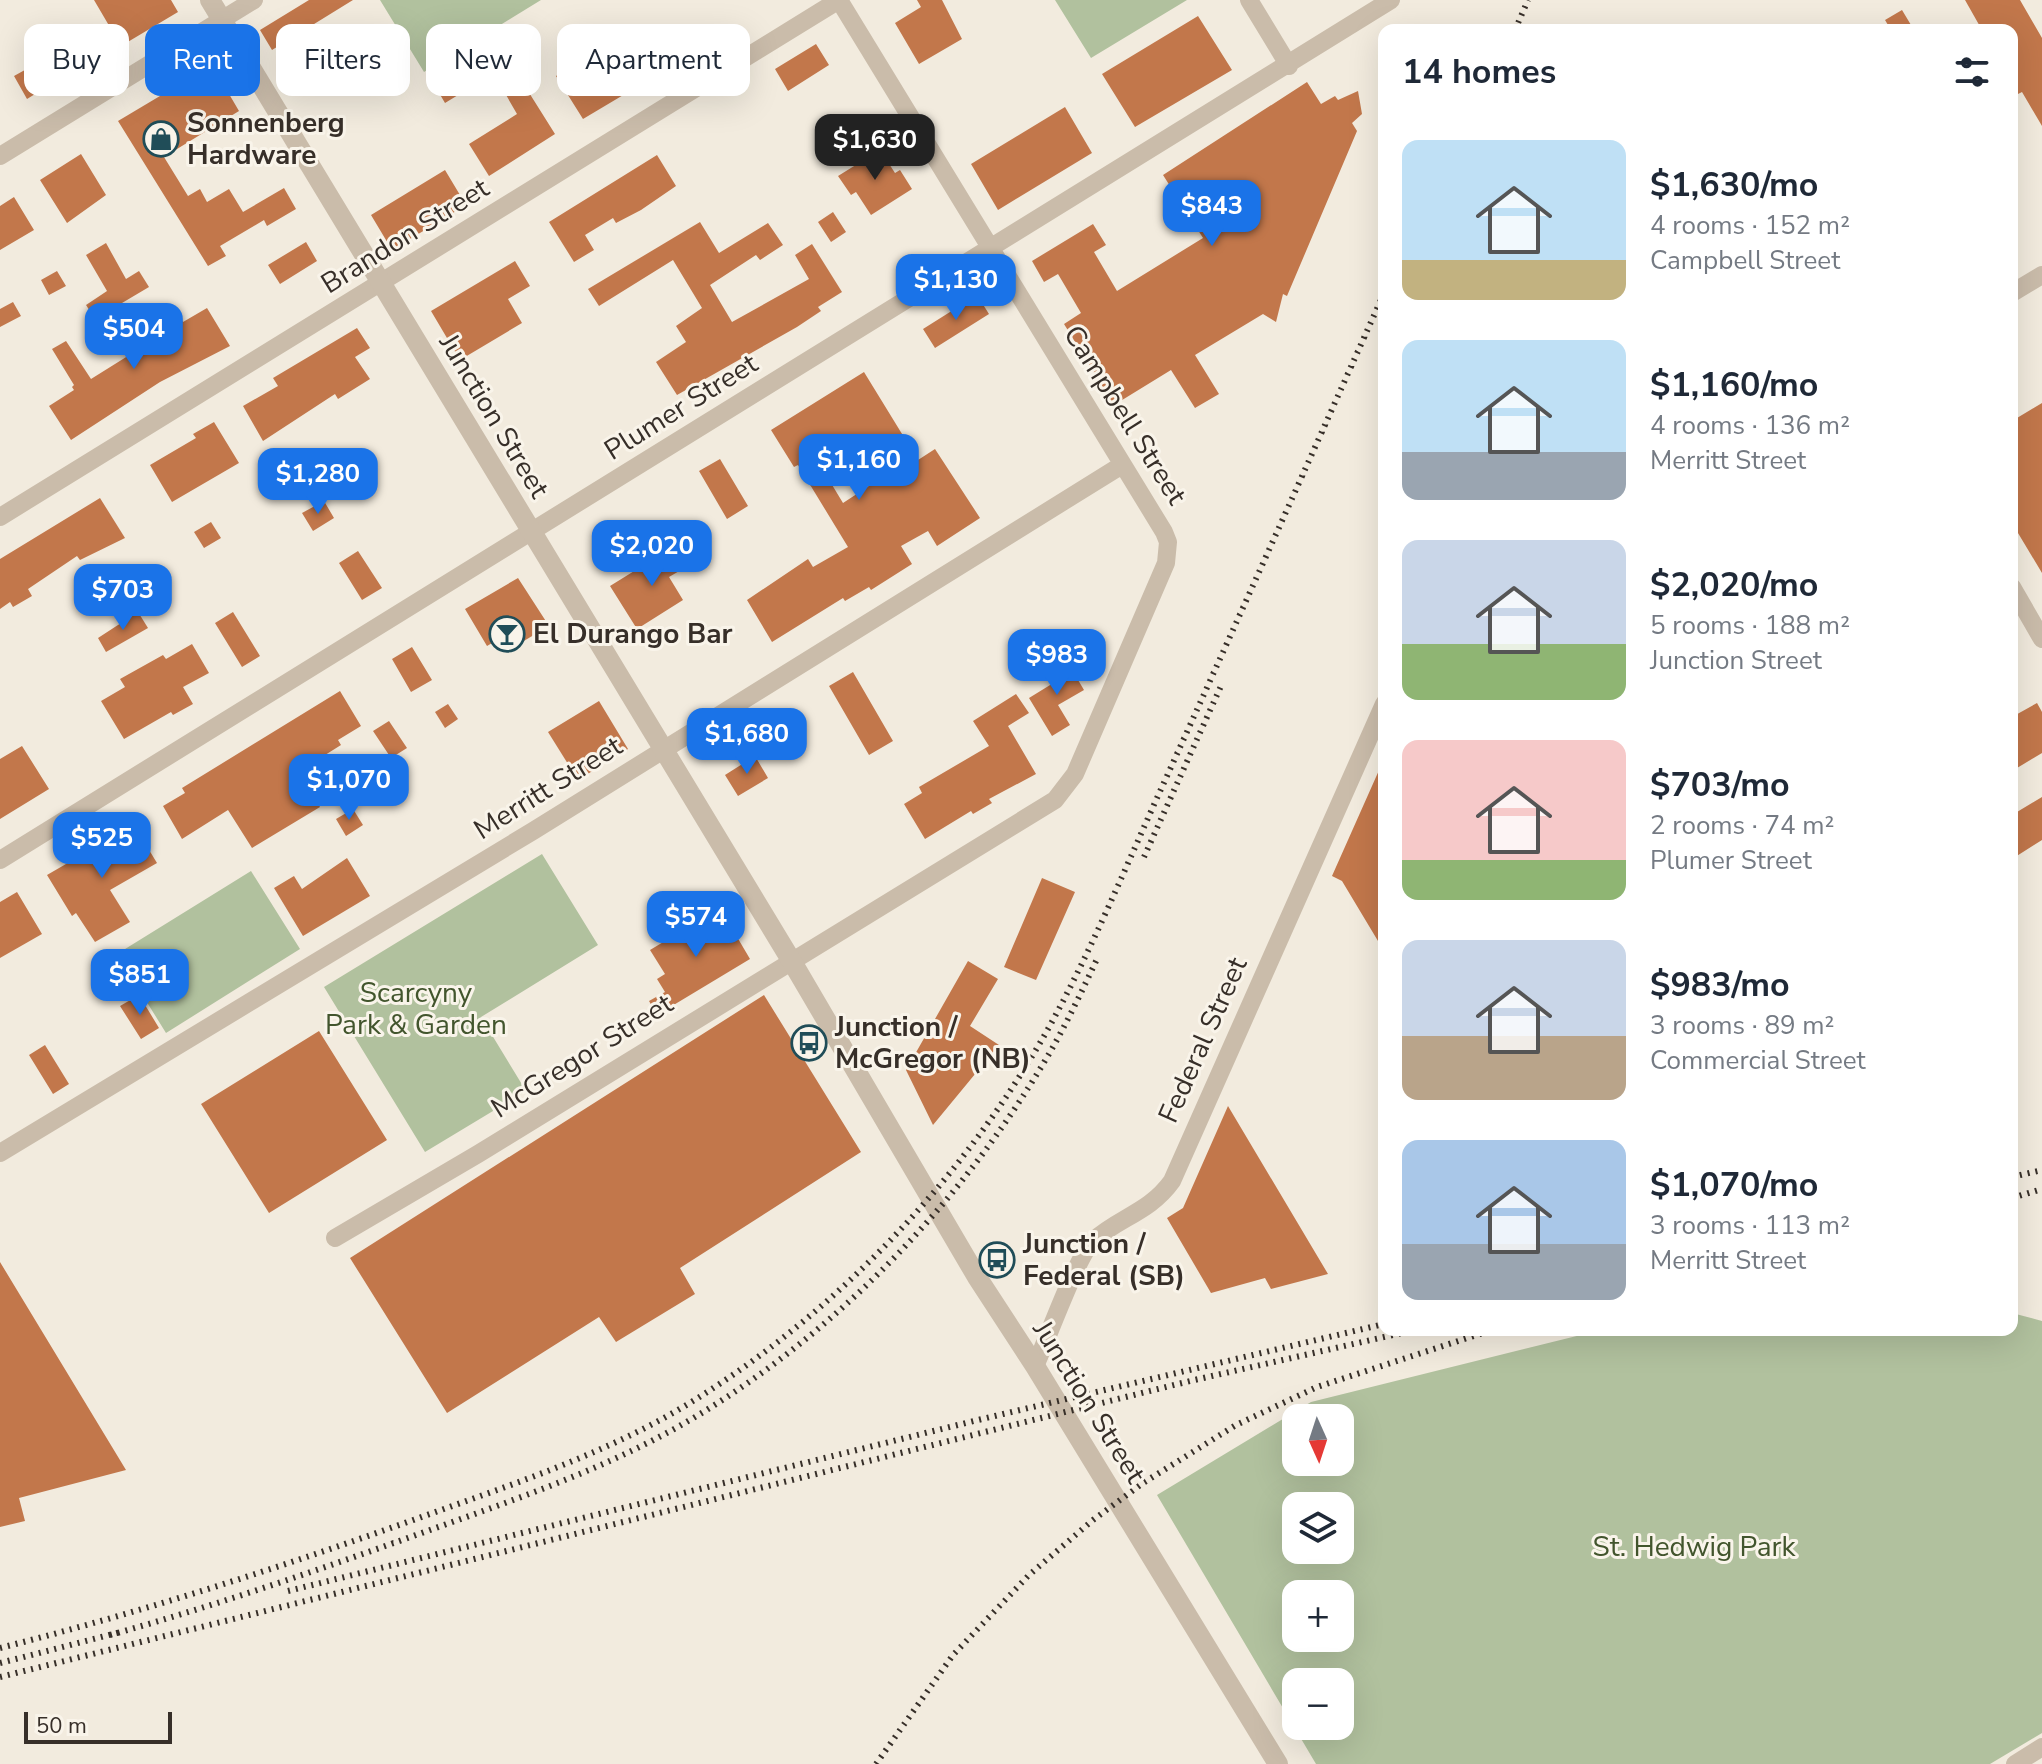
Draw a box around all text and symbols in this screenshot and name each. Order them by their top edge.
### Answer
chip: Buy [24,24,129,96]
chip: Rent [145,24,260,96]
chip: Filters [276,24,410,96]
chip: New [426,24,541,96]
chip: Apartment [557,24,750,96]
text: 14 homes [1402,49,1556,95]
icon: filters [1950,50,1994,94]
place label: Sonnenberg Hardware [187,104,345,174]
pin: $1,630 [810,114,940,182]
shop icon: Sonnenberg Hardware [142,120,180,158]
text: $1,630 [833,122,917,157]
text: $1,630/mo [1650,162,1818,208]
street label: Brandon Street [314,169,496,303]
icon: home [1466,172,1562,268]
pin: $843 [1165,180,1259,248]
text: $843 [1181,188,1243,223]
text: 4 rooms · 152 m² [1650,208,1850,243]
text: Campbell Street [1650,243,1840,278]
pin: $1,130 [891,254,1021,322]
text: $1,130 [914,262,998,297]
pin: $504 [87,303,181,371]
text: $504 [103,311,165,346]
street label: Campbell Street [1055,318,1196,512]
street label: Junction Street [430,326,558,505]
street label: Plumer Street [597,345,765,469]
text: $1,160/mo [1650,362,1818,408]
icon: home [1466,372,1562,468]
text: 4 rooms · 136 m² [1650,408,1850,443]
pin: $1,160 [794,434,924,502]
text: $1,160 [817,442,901,477]
text: Merritt Street [1650,443,1806,478]
pin: $1,280 [253,448,383,516]
text: $1,280 [276,456,360,491]
pin: $2,020 [587,520,717,588]
text: $2,020 [610,528,694,563]
text: $2,020/mo [1650,562,1818,608]
pin: $703 [76,564,170,632]
text: $703 [92,572,154,607]
icon: home [1466,572,1562,668]
text: 5 rooms · 188 m² [1650,608,1850,643]
bar icon: El Durango Bar [488,615,526,653]
place label: El Durango Bar [533,615,732,653]
pin: $983 [1010,629,1104,697]
text: $983 [1026,637,1088,672]
text: Junction Street [1650,643,1822,678]
pin: $1,680 [682,708,812,776]
text: $1,680 [705,716,789,751]
street label: Merritt Street [467,727,630,849]
pin: $1,070 [284,754,414,822]
text: $1,070 [307,762,391,797]
text: $703/mo [1650,762,1790,808]
icon: home [1466,772,1562,868]
text: 2 rooms · 74 m² [1650,808,1834,843]
pin: $525 [55,812,149,880]
text: $525 [71,820,133,855]
text: Plumer Street [1650,843,1812,878]
pin: $574 [649,891,743,959]
text: $574 [665,899,727,934]
pin: $851 [93,949,187,1017]
street label: Federal Street [1150,951,1257,1129]
text: $851 [109,957,171,992]
text: $983/mo [1650,962,1790,1008]
icon: home [1466,972,1562,1068]
park label: Scarcyny Park & Garden [325,974,507,1044]
street label: McGregor Street [484,985,680,1127]
place label: Junction / McGregor (NB) [834,1008,1031,1078]
text: 3 rooms · 89 m² [1650,1008,1834,1043]
bus stop icon: Junction / McGregor (NB) [790,1024,828,1062]
text: Commercial Street [1650,1043,1866,1078]
text: $1,070/mo [1650,1162,1818,1208]
icon: home [1466,1172,1562,1268]
text: 3 rooms · 113 m² [1650,1208,1850,1243]
place label: Junction / Federal (SB) [1022,1225,1185,1295]
bus stop icon: Junction / Federal (SB) [978,1241,1016,1279]
text: Merritt Street [1650,1243,1806,1278]
street label: Junction Street [1023,1313,1154,1491]
north arrow [1282,1404,1354,1476]
map controls [1282,1404,1354,1740]
button: layers [1282,1492,1354,1564]
park label: St. Hedwig Park [1592,1528,1797,1566]
button: + [1282,1580,1354,1652]
button: − [1282,1668,1354,1740]
scale bar [24,1708,172,1744]
text: 50 m [36,1711,87,1741]

